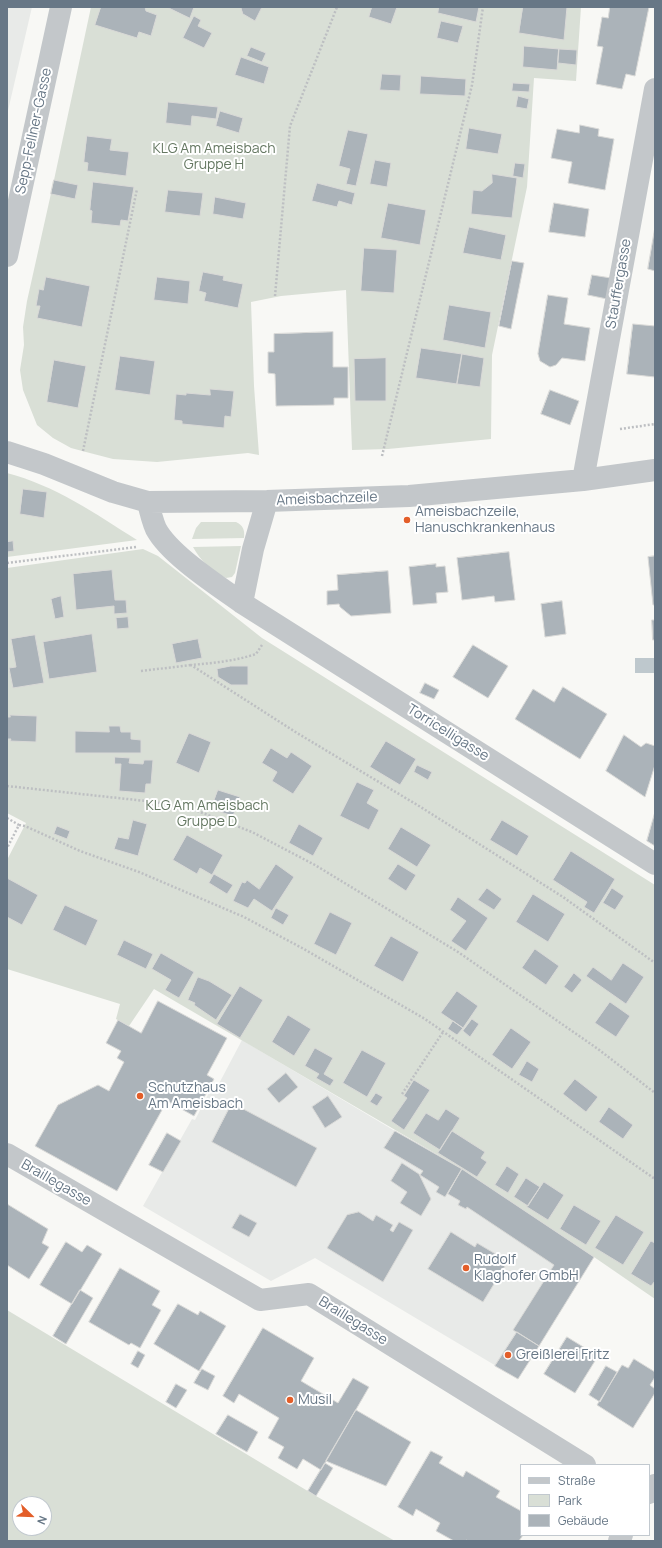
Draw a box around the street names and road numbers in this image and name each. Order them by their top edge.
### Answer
street label: Sepp-Fellner-Gasse [12,66,56,196]
street label: Stauffergasse [603,238,635,330]
street label: Ameisbachzeile [276,489,378,509]
street label: Torricelligasse [404,701,492,765]
street label: Braillegasse [18,1156,94,1210]
street label: Braillegasse [315,1293,391,1349]

